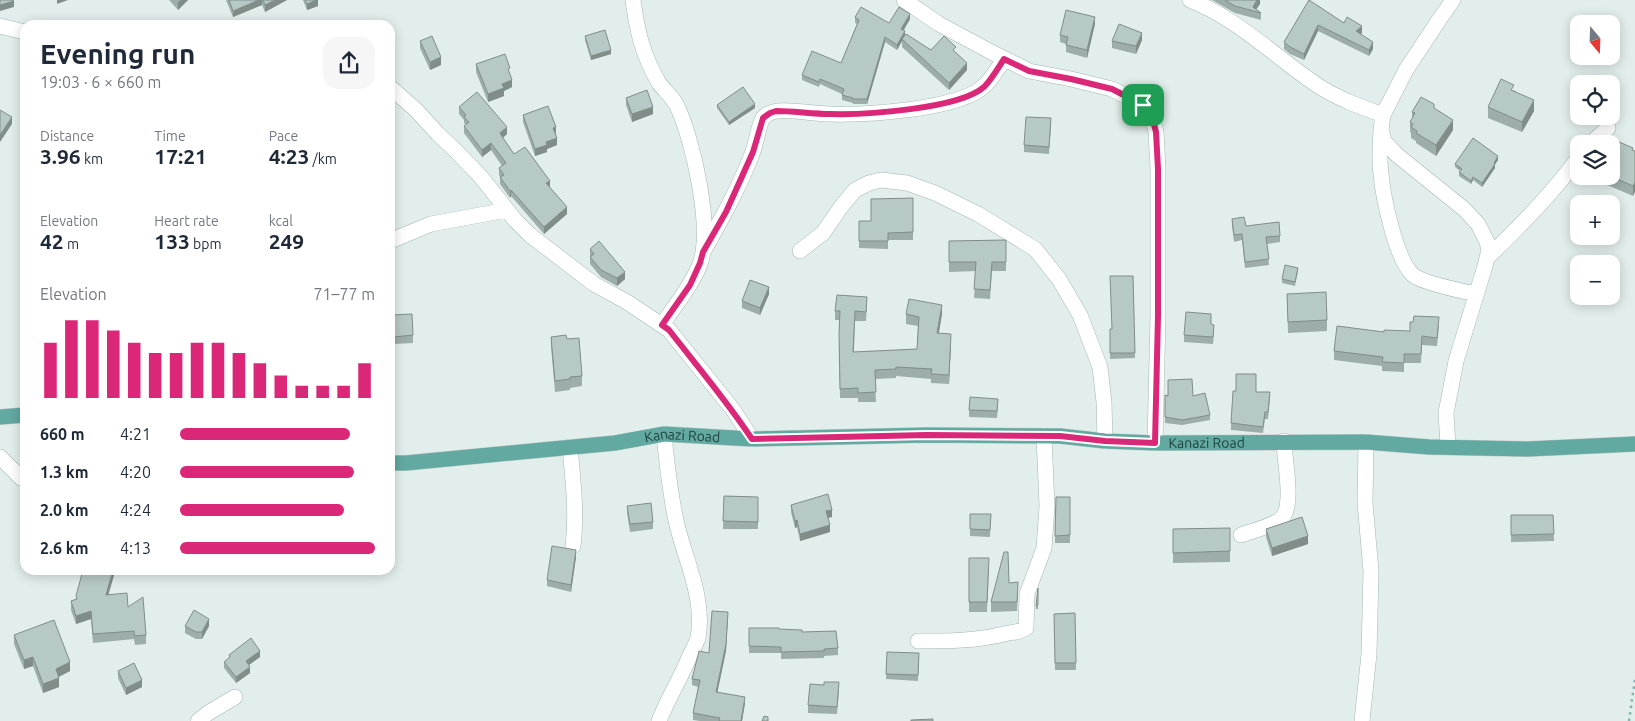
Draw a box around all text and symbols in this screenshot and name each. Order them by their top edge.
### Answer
north arrow [1570,15,1620,65]
map controls [1570,15,1620,305]
button: share [323,37,375,89]
text: Evening run [40,38,195,69]
text: 19:03 · 6 × 660 m [40,73,161,91]
button: locate [1570,75,1620,125]
pin [1122,84,1164,126]
icon: arrive [1129,91,1157,119]
text: Distance [40,128,94,144]
text: Time [154,128,186,144]
text: Pace [269,128,298,144]
button: layers [1570,135,1620,185]
text: 3.96 [40,144,81,168]
text: 17:21 [154,144,207,168]
text: 4:23 [269,144,309,168]
text: km [81,151,103,167]
text: /km [309,151,337,167]
button: + [1570,195,1620,245]
text: Elevation [40,213,98,229]
text: Heart rate [154,213,219,229]
text: kcal [269,213,293,229]
text: 42 [40,229,64,253]
text: 133 [154,229,190,253]
text: 249 [269,229,304,253]
text: m [64,236,79,252]
text: bpm [190,236,222,252]
button: − [1570,255,1620,305]
text: Elevation [40,285,107,303]
text: 71–77 m [313,285,375,303]
text: 660 m [40,425,85,443]
text: 4:21 [120,425,151,443]
street label: Kanazi Road [643,425,721,445]
street label: Kanazi Road [1169,435,1245,451]
text: 1.3 km [40,463,89,481]
text: 4:20 [120,463,151,481]
text: 2.0 km [40,501,89,519]
text: 4:24 [120,501,151,519]
text: 2.6 km [40,539,89,557]
text: 4:13 [120,539,151,557]

